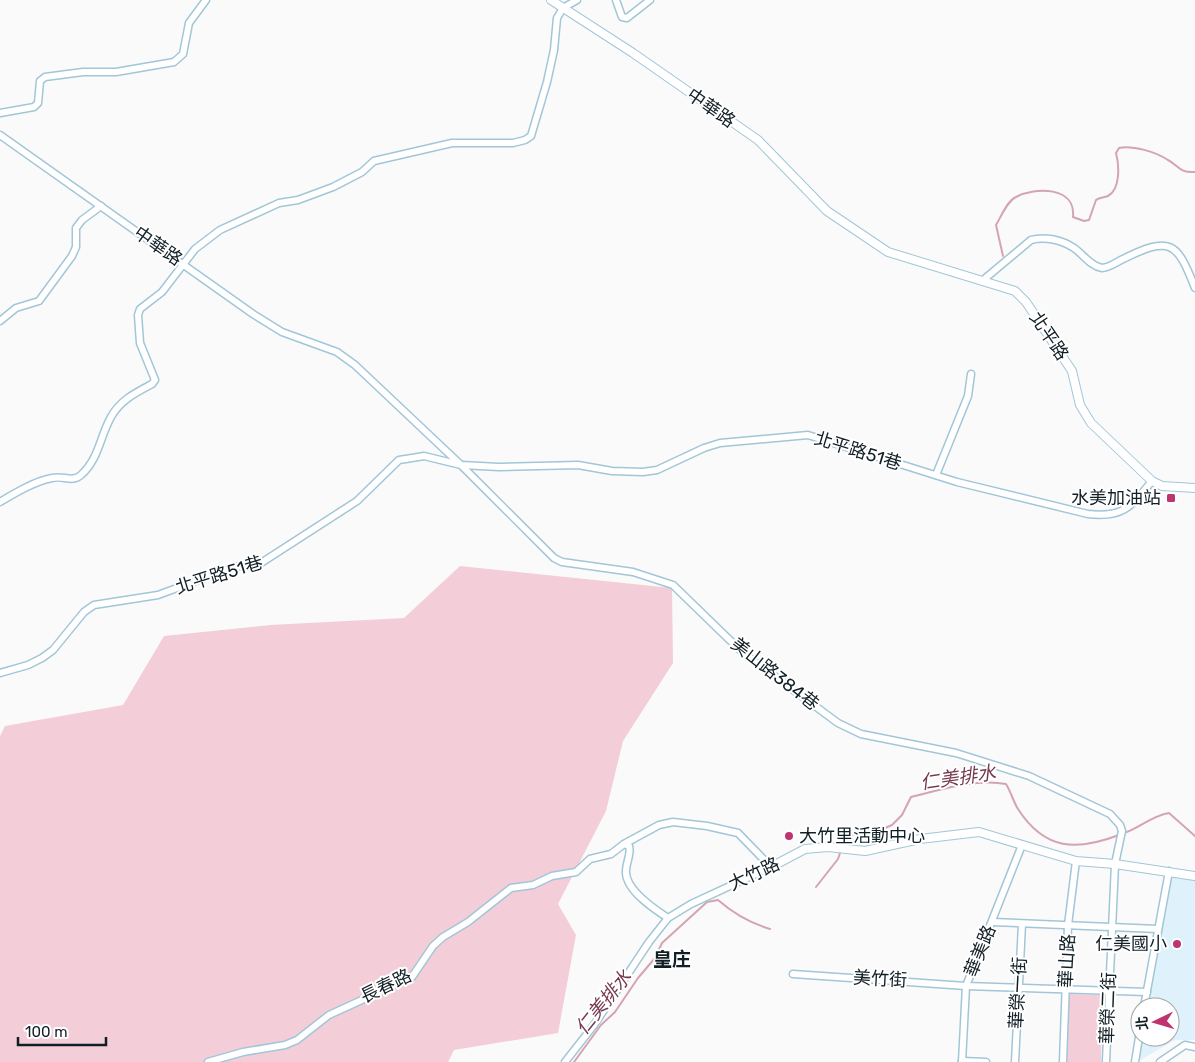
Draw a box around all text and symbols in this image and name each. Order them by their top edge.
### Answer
street label: 中華路 [683,84,739,132]
street label: 中華路 [130,222,186,270]
street label: 北平路 [1025,307,1073,365]
street label: 北平路51巷 [812,427,904,475]
place label: 水美加油站 [1071,487,1161,509]
marker: 水美加油站 [1165,492,1177,504]
street label: 北平路51巷 [173,551,265,599]
street label: 美山路384巷 [727,633,823,715]
water label: 仁美排水 [919,761,998,794]
place label: 大竹里活動中心 [799,825,925,847]
marker: 大竹里活動中心 [783,830,795,842]
street label: 大竹路 [725,853,783,895]
street label: 華美路 [960,922,1000,980]
street label: 華山路 [1055,933,1079,989]
place label: 仁美國小 [1095,933,1167,955]
marker: 仁美國小 [1171,938,1183,950]
district label: 皇庄 [653,948,691,971]
street label: 華榮一街 [1005,956,1031,1030]
street label: 長春路 [357,964,415,1008]
water label: 仁美排水 [571,965,637,1039]
street label: 美竹街 [852,967,908,991]
street label: 華榮二街 [1096,972,1120,1044]
north arrow [1130,997,1180,1047]
scale bar [18,1014,105,1046]
text: 北 [1133,1015,1152,1031]
text: 100 m [25,1023,67,1041]

